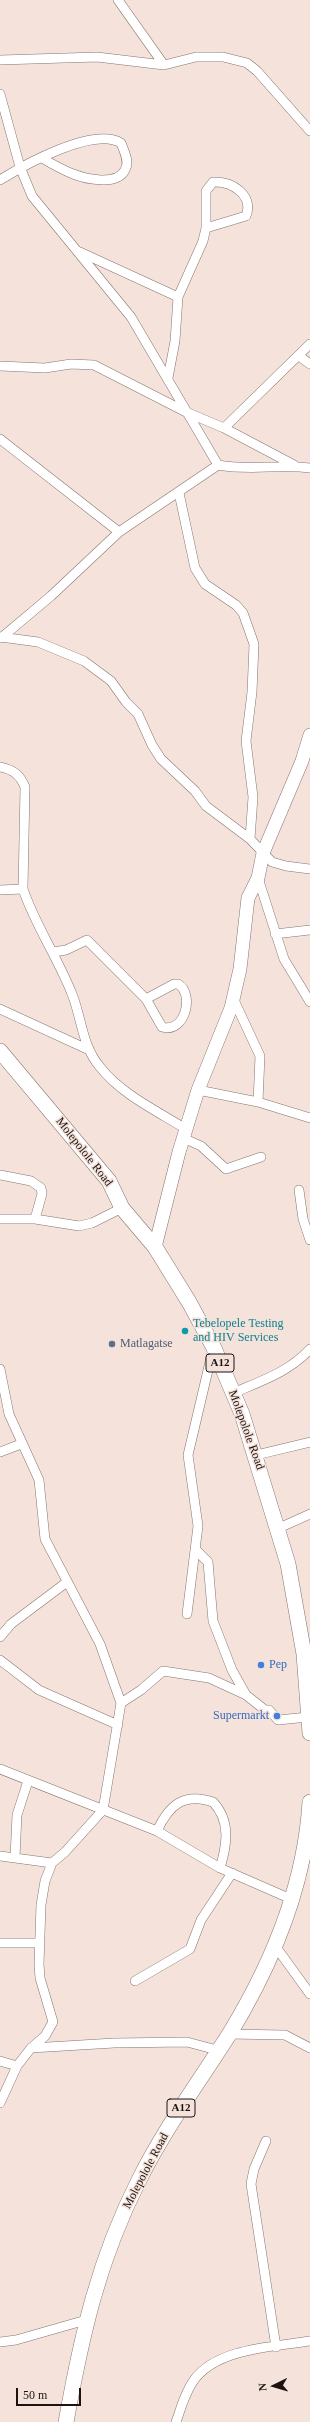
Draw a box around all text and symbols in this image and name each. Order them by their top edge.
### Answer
street label: Molepolole Road [53,1115,115,1189]
place label: Tebelopele Testing and HIV Services [193,1317,284,1345]
marker: Tebelopele Testing and HIV Services [180,1326,190,1336]
place label: Matlagatse [120,1337,173,1351]
marker: Matlagatse [107,1339,117,1349]
road number: A12 [206,1354,234,1372]
street label: Molepolole Road [225,1388,267,1472]
place label: Pep [269,1658,287,1672]
marker: Pep [256,1660,266,1670]
place label: Supermarkt [213,1709,269,1723]
marker: Supermarkt [272,1711,282,1721]
road number: A12 [167,2099,195,2117]
street label: Molepolole Road [120,2131,172,2211]
north arrow [254,2366,294,2406]
scale bar [18,2380,83,2406]
text: N [256,2383,268,2392]
text: 50 m [23,2388,47,2402]

